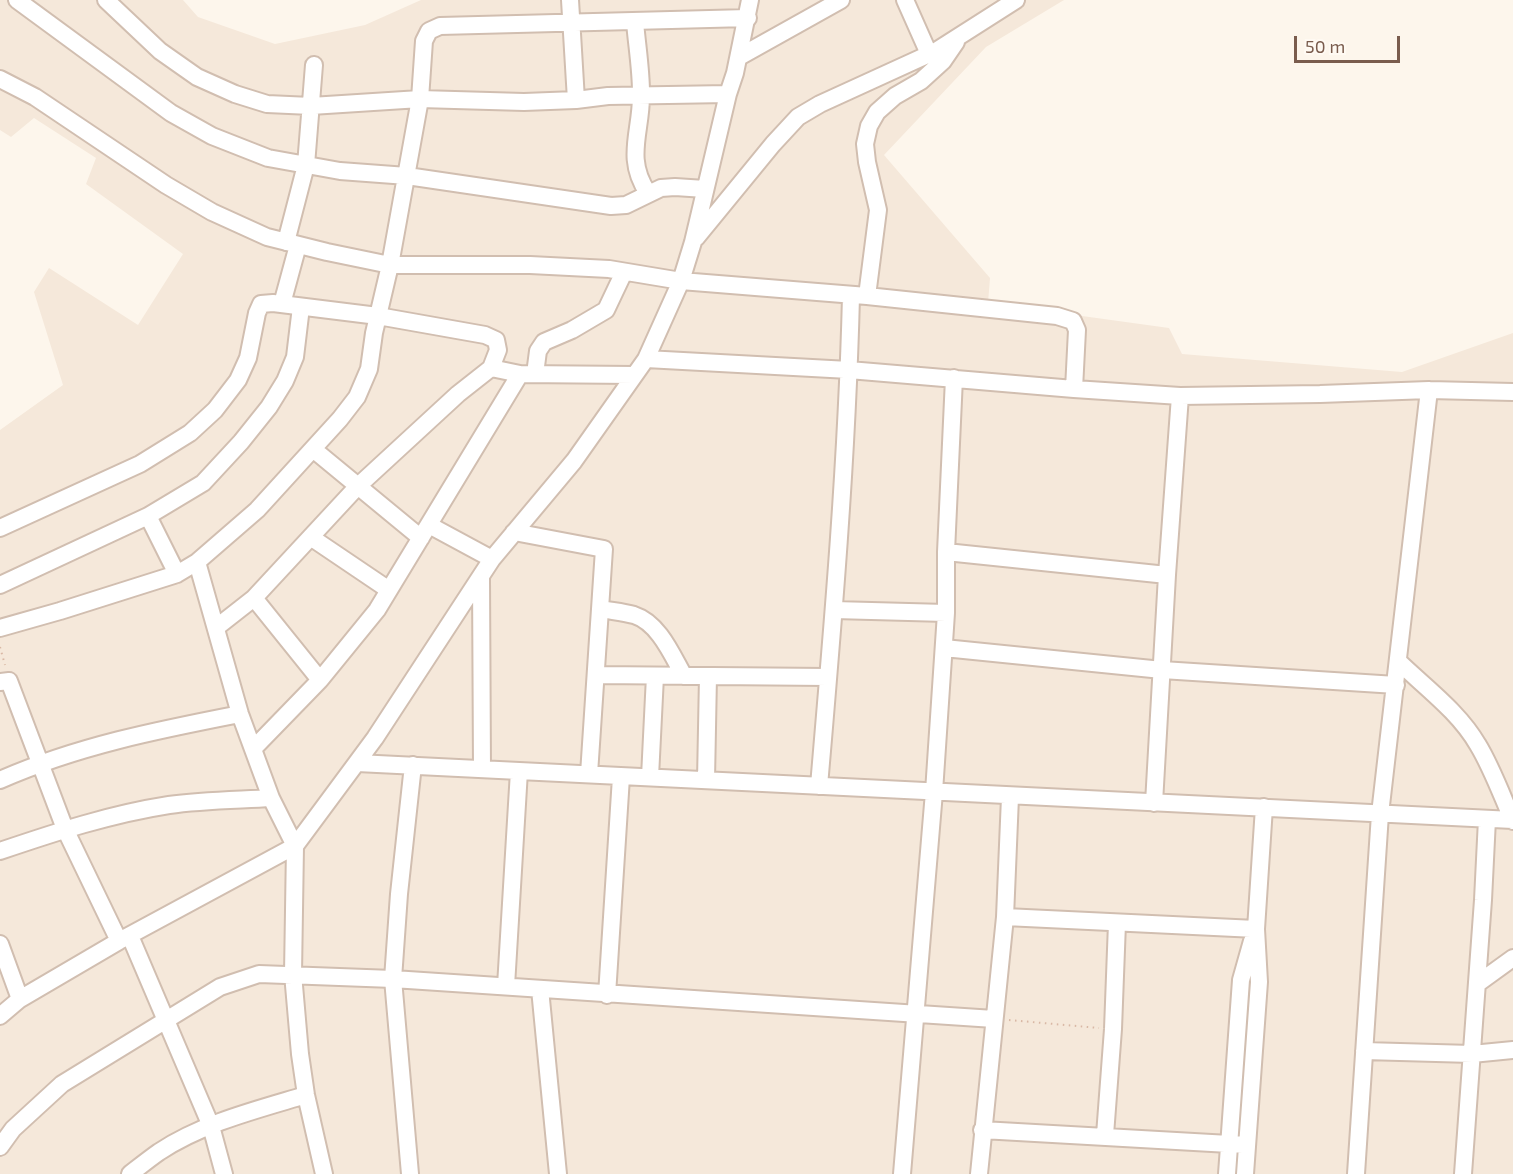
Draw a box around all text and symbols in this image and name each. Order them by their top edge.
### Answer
scale bar [1297,24,1404,62]
text: 50 m [1305,35,1345,57]

